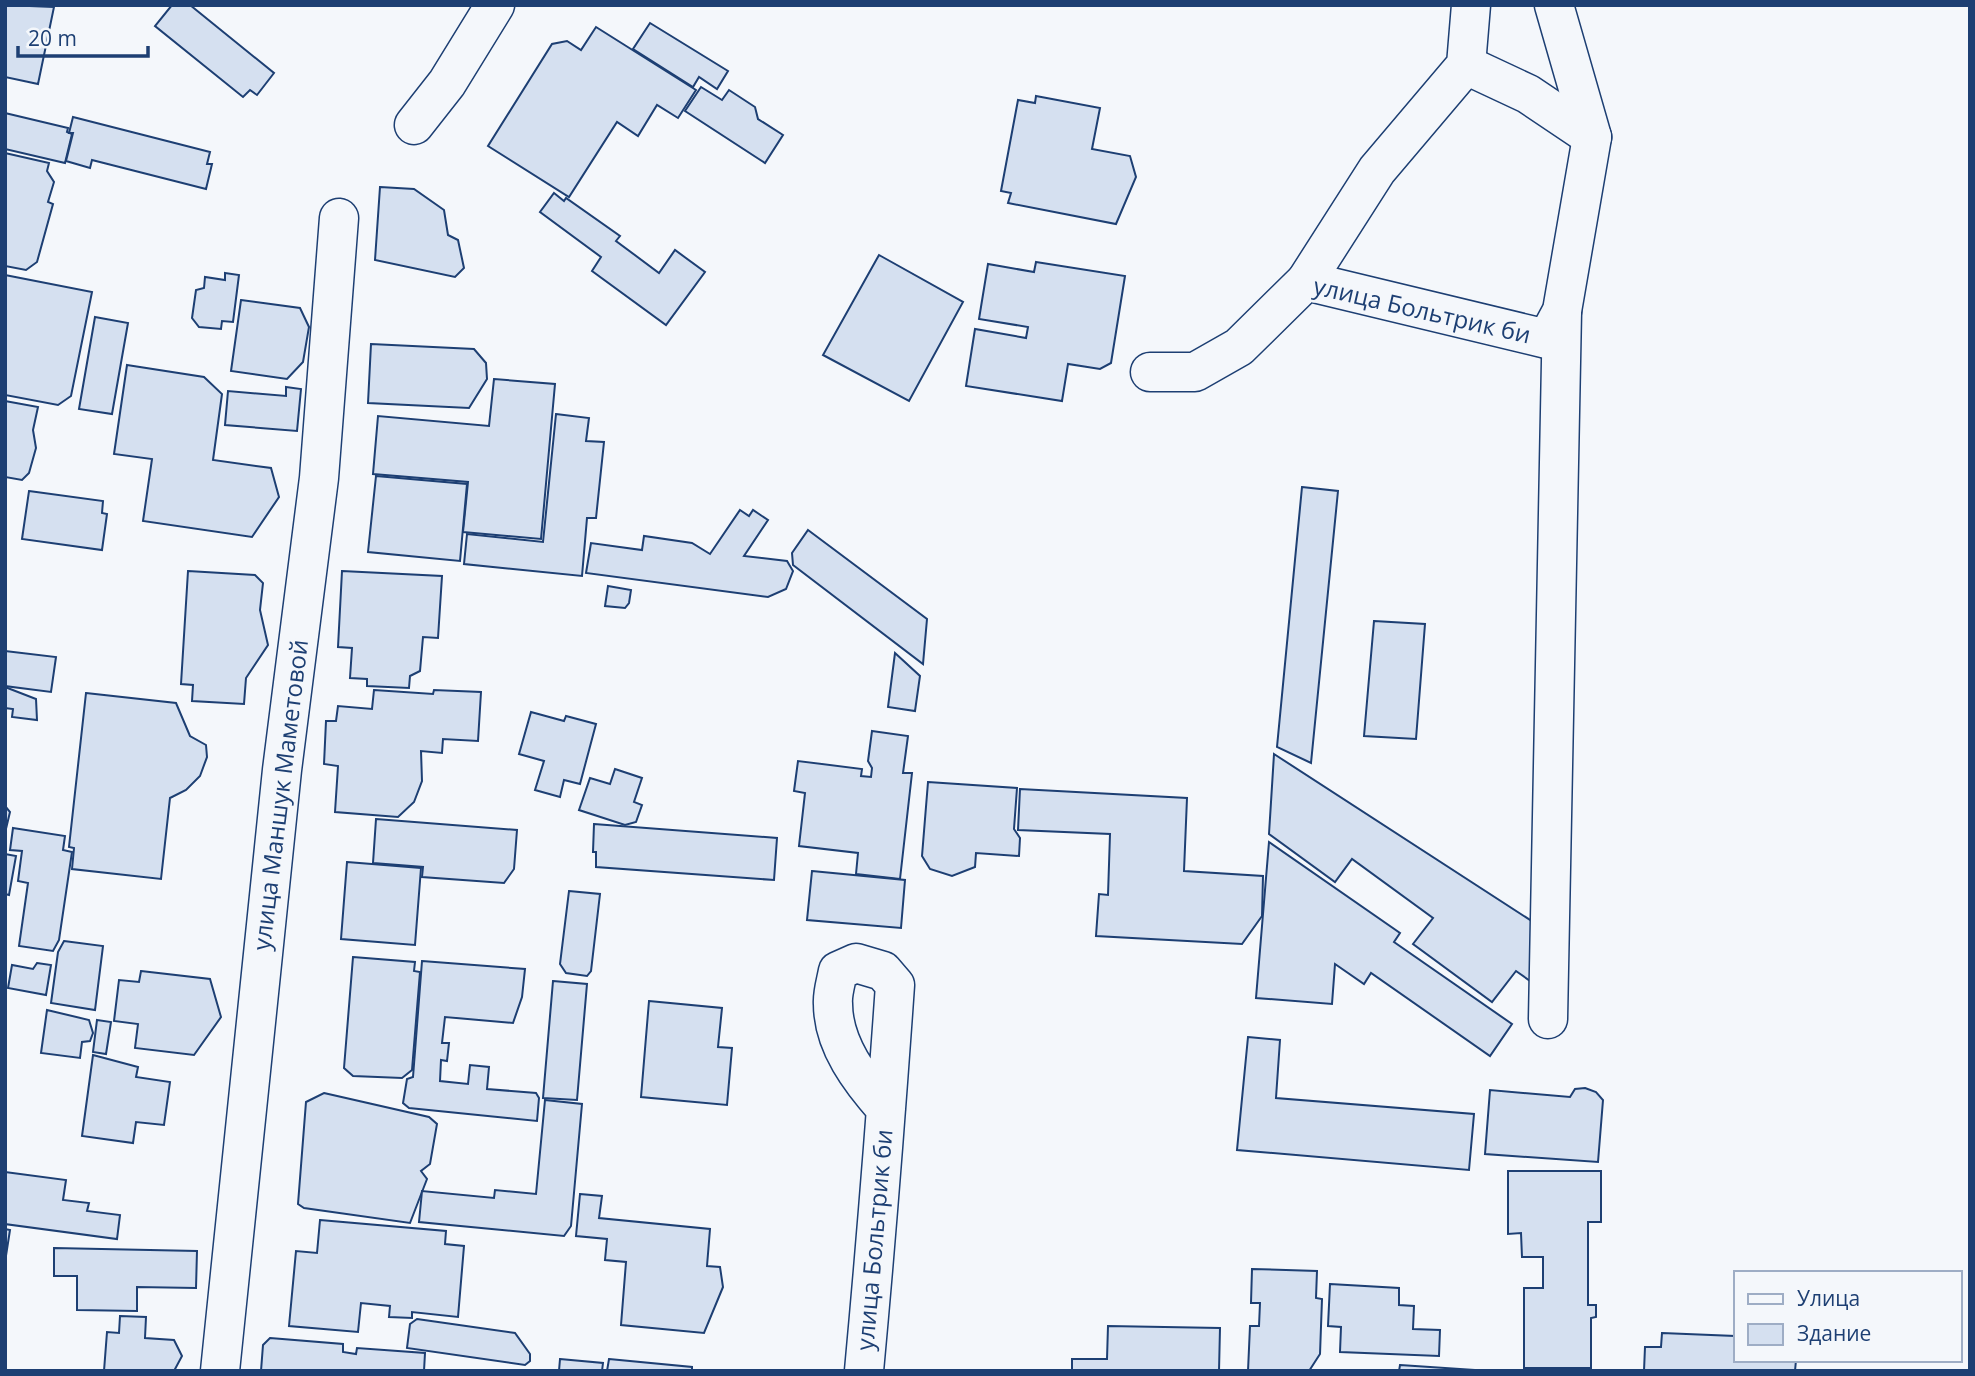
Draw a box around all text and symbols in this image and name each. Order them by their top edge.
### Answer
scale bar [18,14,147,58]
text: 20 m [28,24,77,52]
street label: улица Больтрик би [1310,268,1534,351]
street label: улица Маншук Маметовой [244,638,315,952]
street label: улица Больтрик би [847,1128,900,1352]
legend [1734,1271,1961,1362]
text: Улица [1797,1284,1860,1312]
text: Здание [1797,1319,1871,1347]

